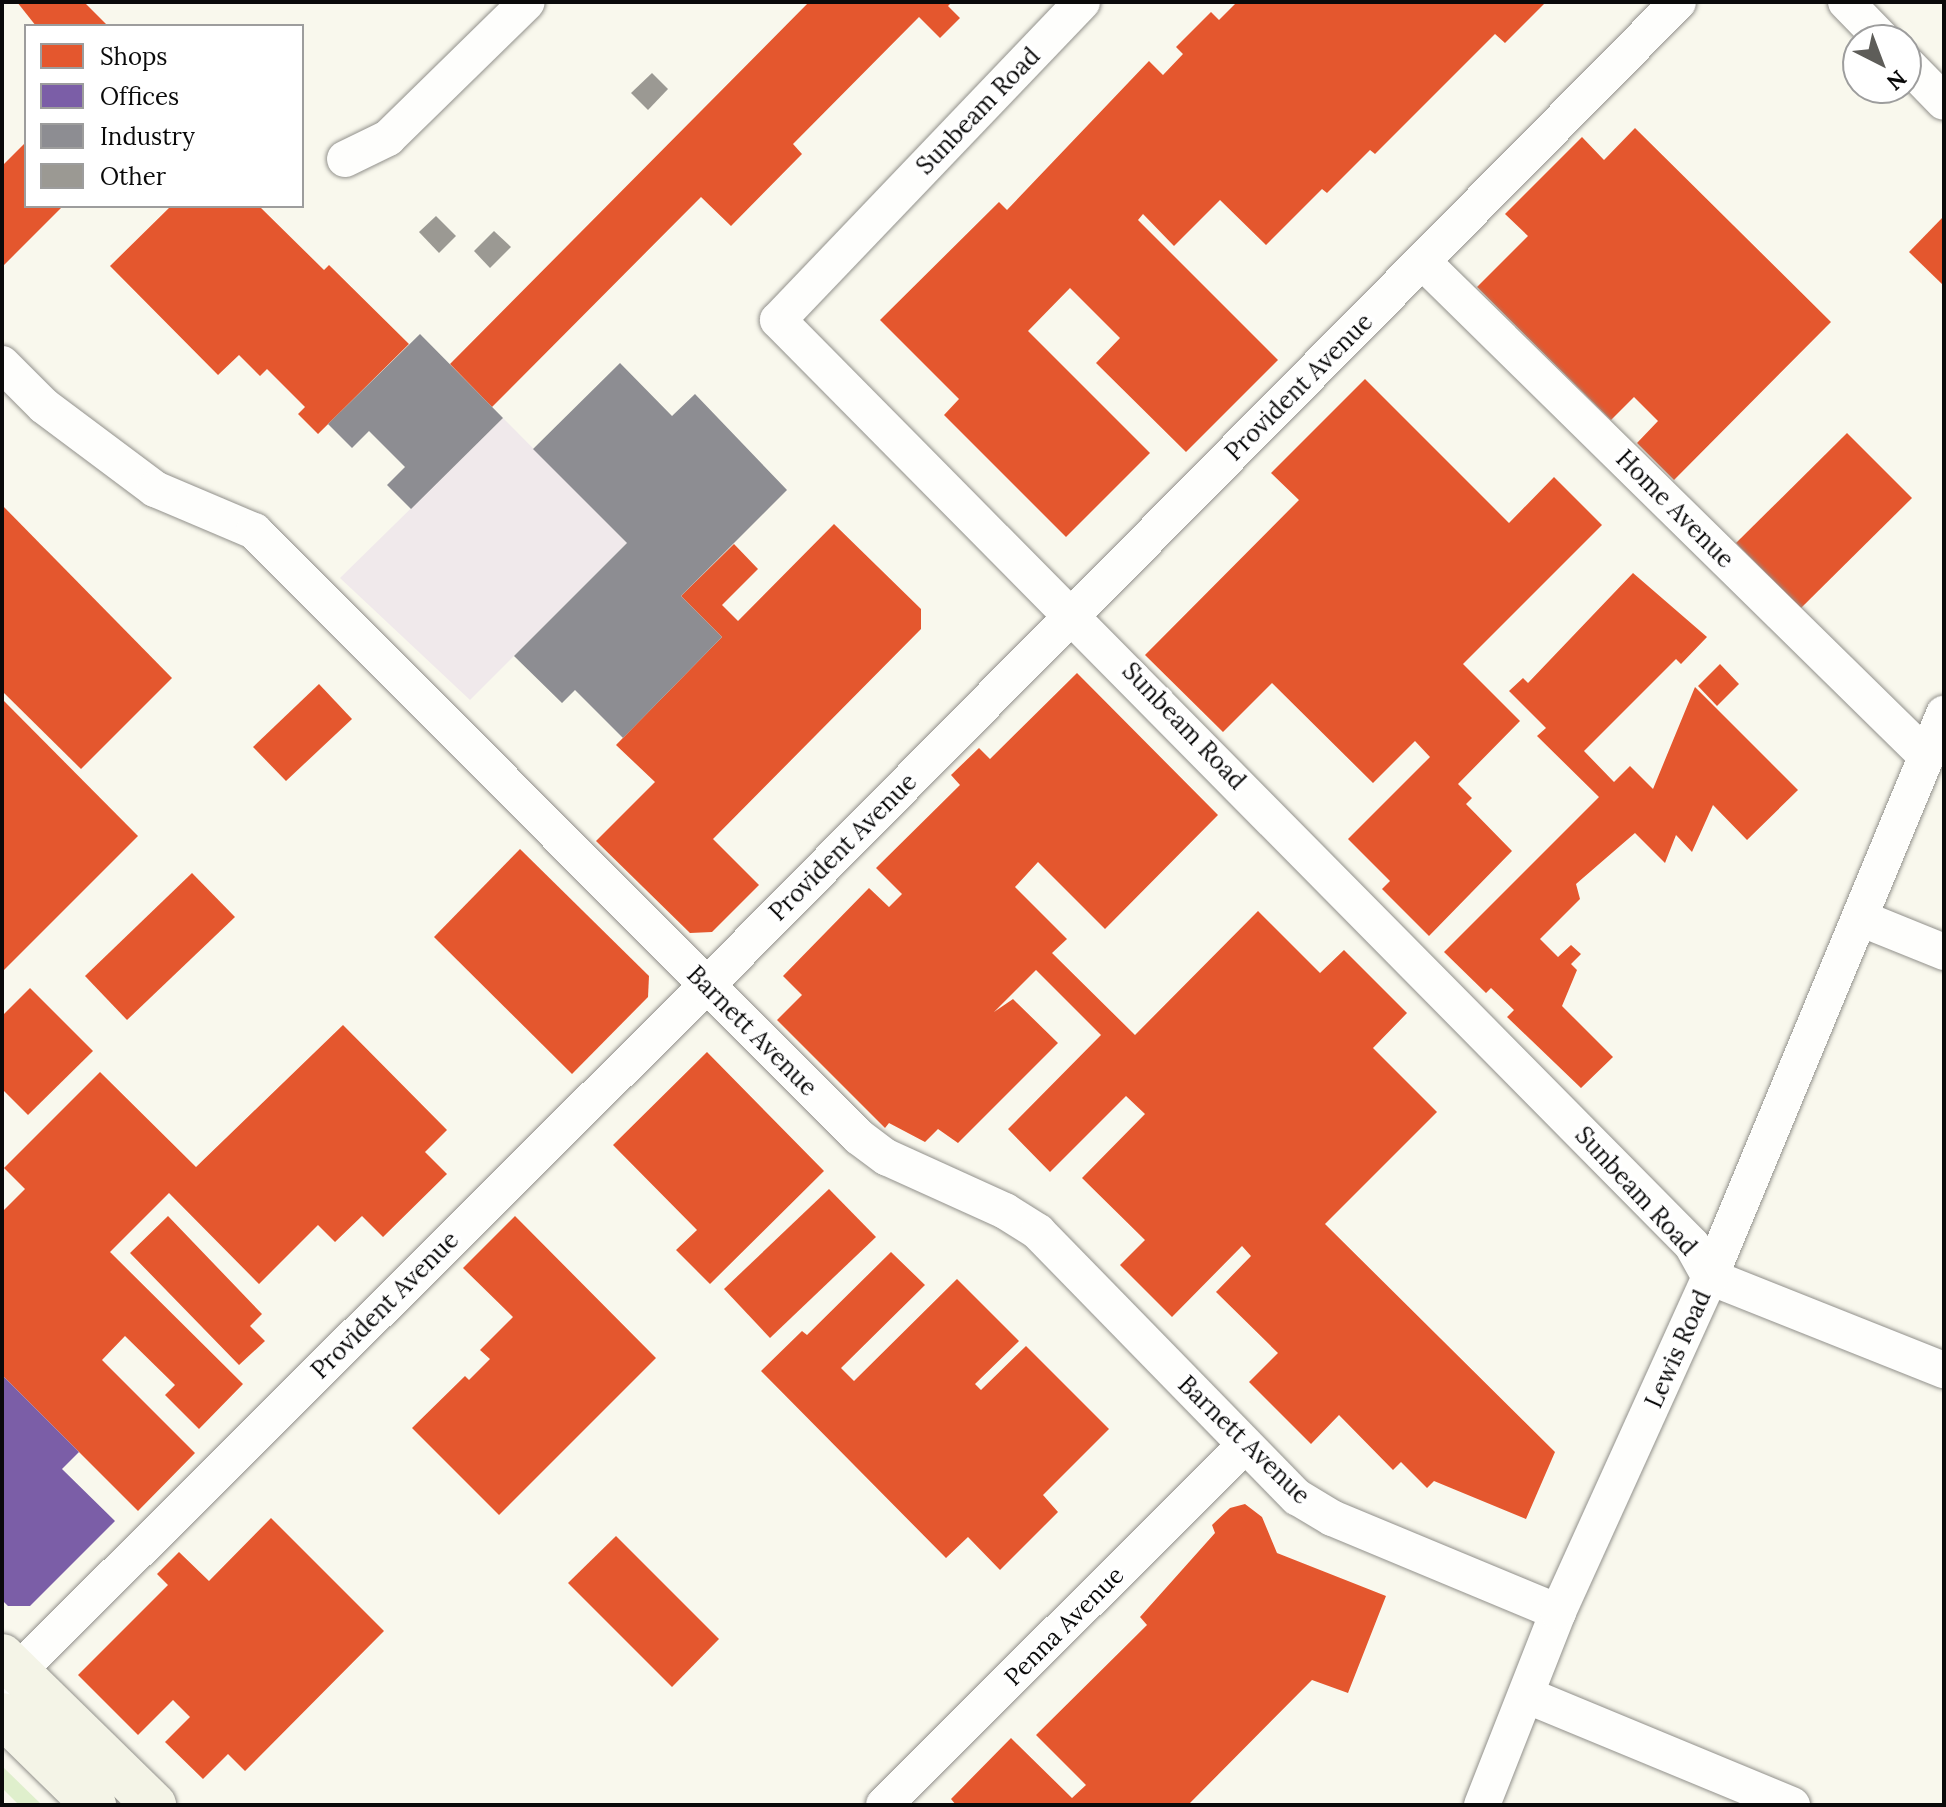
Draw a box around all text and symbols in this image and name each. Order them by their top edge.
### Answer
legend [24,24,304,208]
north arrow [1842,24,1922,104]
text: Shops [100,41,167,72]
street label: Sunbeam Road [910,42,1046,180]
text: N [1881,64,1912,96]
text: Offices [100,81,179,112]
text: Industry [100,121,195,152]
text: Other [100,161,166,192]
street label: Provident Avenue [1219,307,1379,467]
street label: Home Avenue [1610,444,1740,574]
street label: Sunbeam Road [1116,657,1252,795]
street label: Provident Avenue [763,767,923,927]
street label: Barnett Avenue [681,960,823,1102]
street label: Sunbeam Road [1569,1121,1703,1261]
street label: Provident Avenue [305,1225,465,1385]
street label: Lewis Road [1639,1286,1717,1412]
street label: Barnett Avenue [1172,1370,1316,1510]
street label: Penna Avenue [998,1560,1130,1692]

